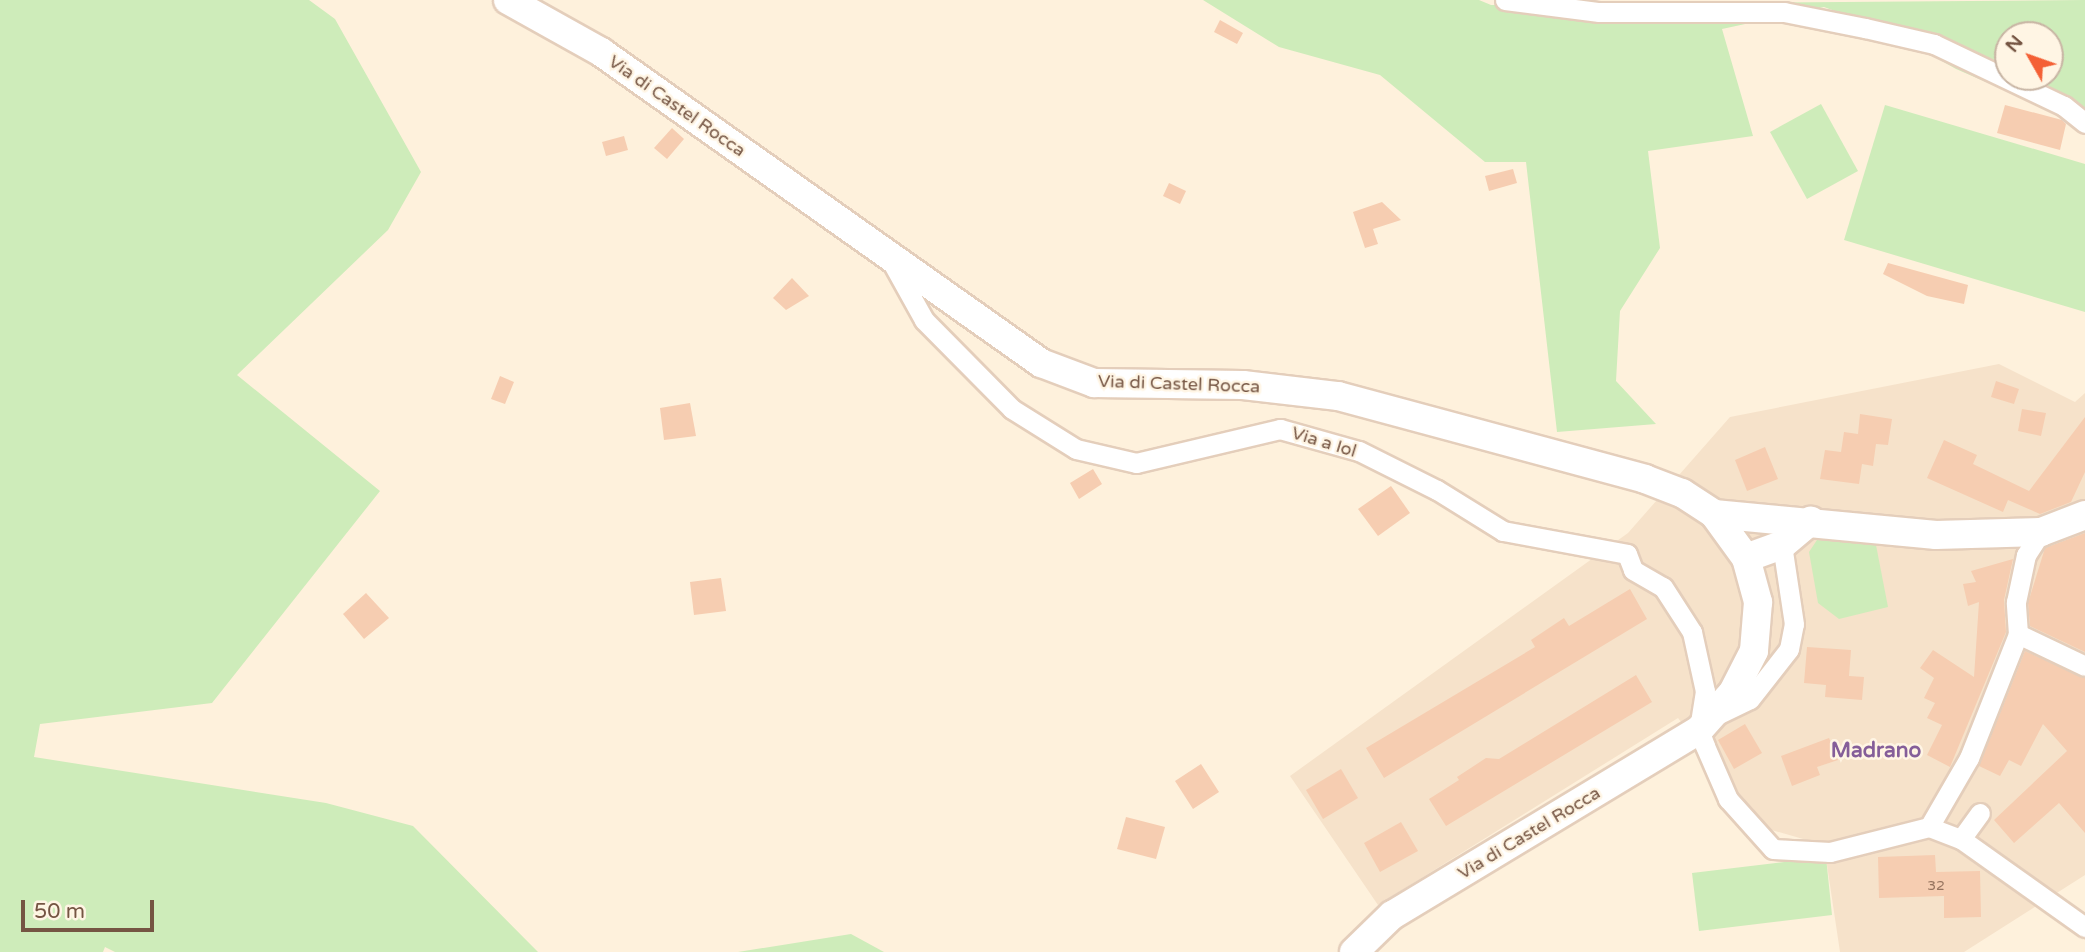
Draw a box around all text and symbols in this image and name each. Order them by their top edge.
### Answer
north arrow [1994,21,2064,91]
text: N [2001,31,2028,57]
street label: Via di Castel Rocca [604,51,750,161]
street label: Via di Castel Rocca [1097,370,1261,398]
street label: Via a Iol [1289,422,1359,462]
district label: Madrano [1831,738,1921,764]
street label: Via di Castel Rocca [1454,782,1604,884]
house number: 32 [1927,878,1945,894]
scale bar [24,886,158,930]
text: 50 m [34,899,85,924]

